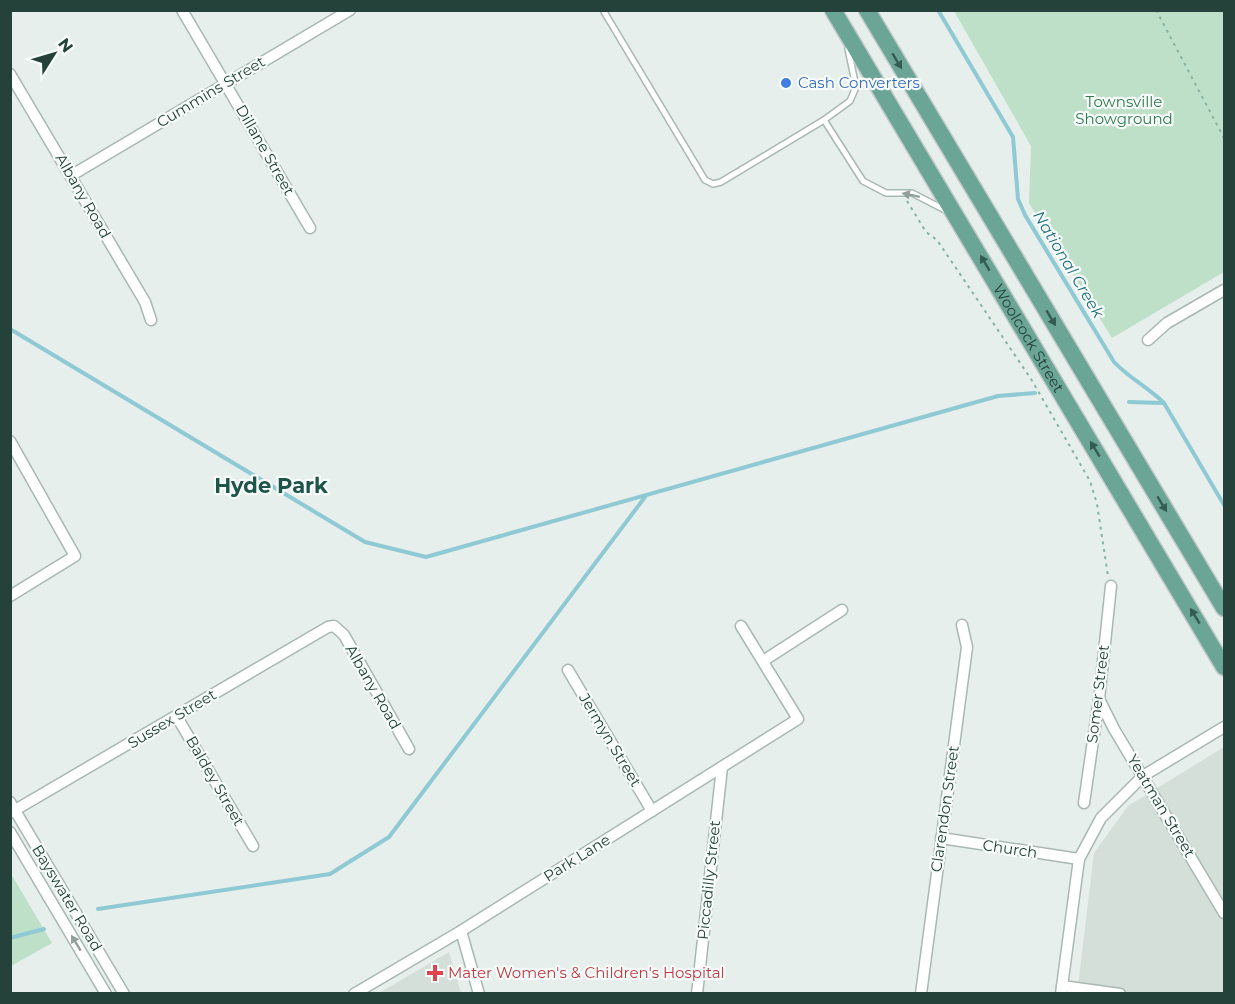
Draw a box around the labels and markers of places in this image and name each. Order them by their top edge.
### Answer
place label: Cash Converters [798,73,920,92]
marker: Cash Converters [779,76,793,90]
place label: Mater Women's & Children's Hospital [448,963,725,982]
marker: Mater Women's & Children's Hospital [426,964,444,982]

